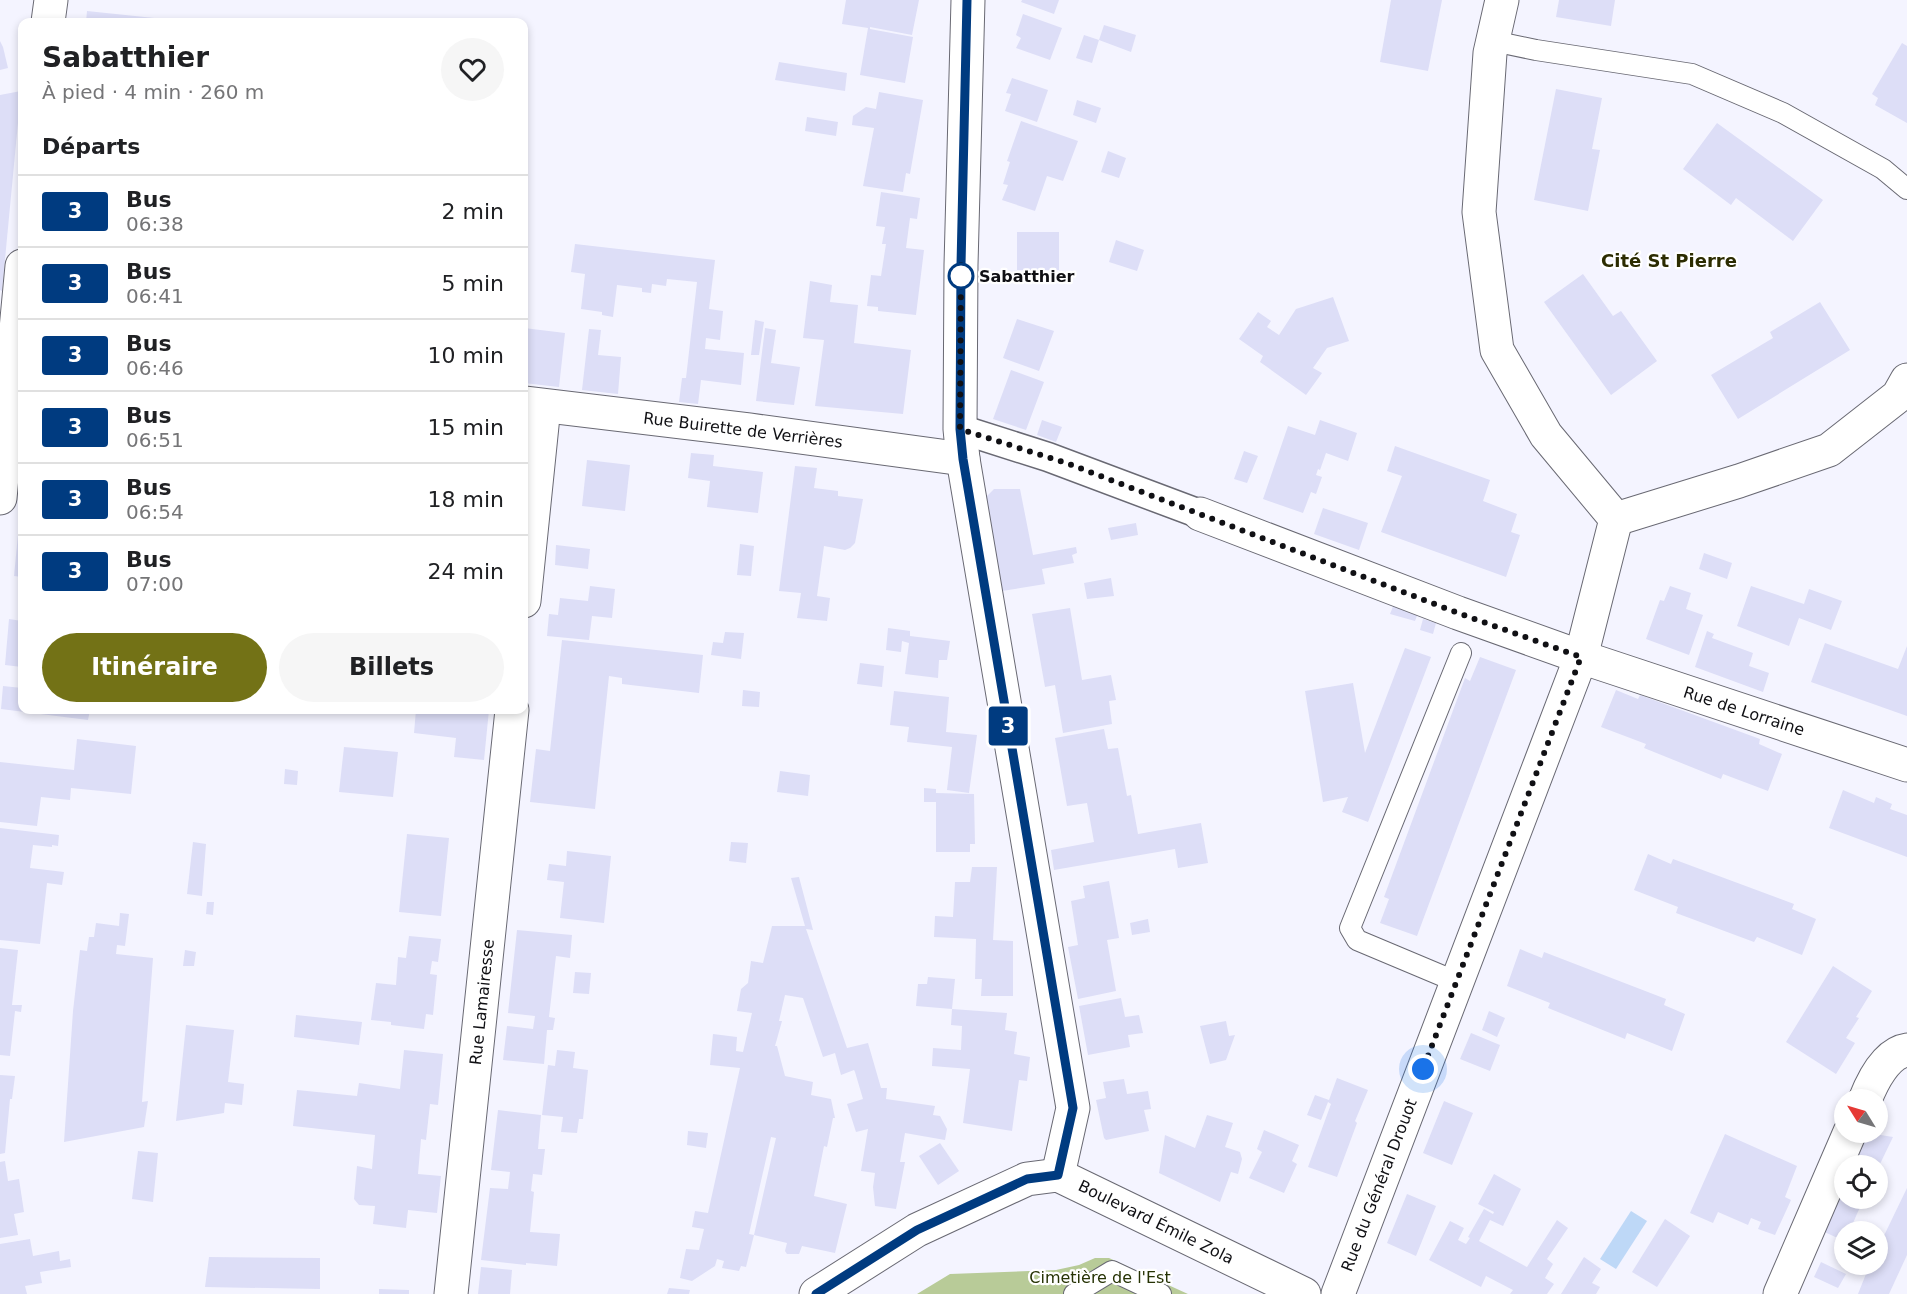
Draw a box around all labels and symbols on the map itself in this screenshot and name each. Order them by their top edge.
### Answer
district label: Cité St Pierre [1601,250,1737,271]
marker: Sabatthier [948,263,974,289]
place label: Sabatthier [979,267,1075,286]
street label: Rue Buirette de Verrières [642,408,844,452]
street label: Rue de Lorraine [1681,682,1807,740]
line badge: 3 [988,706,1028,746]
street label: Rue Lamairesse [466,938,498,1066]
your location [1408,1054,1438,1084]
north arrow [1834,1089,1888,1143]
street label: Rue du Général Drouot [1337,1096,1421,1274]
street label: Boulevard Émile Zola [1075,1176,1237,1268]
park label: Cimetière de l'Est [1029,1268,1171,1287]

